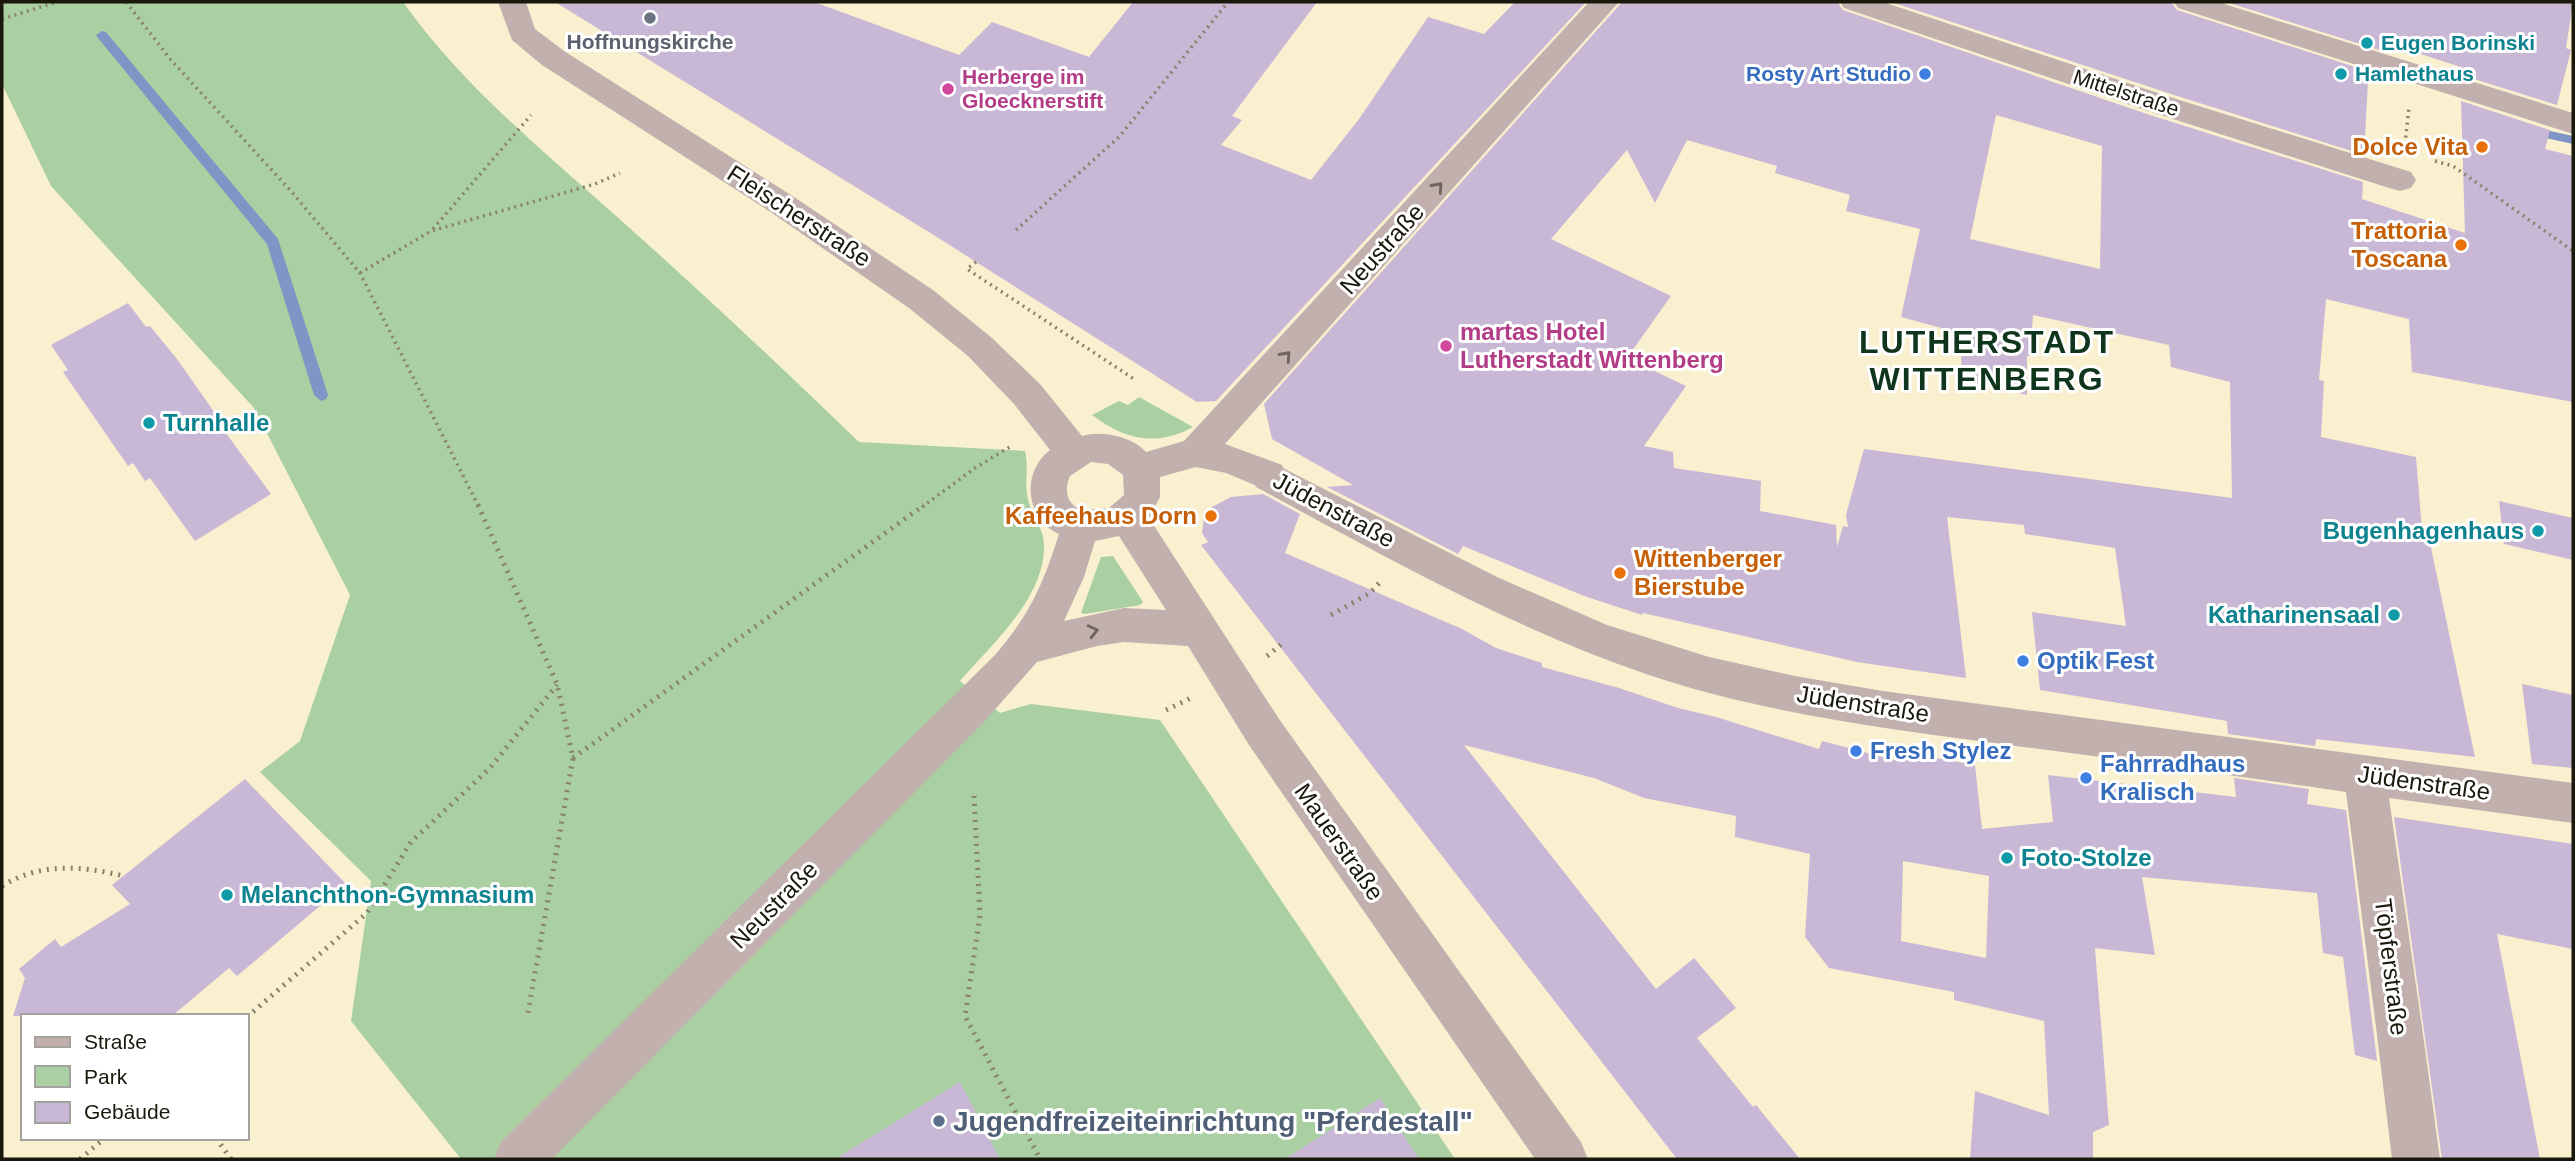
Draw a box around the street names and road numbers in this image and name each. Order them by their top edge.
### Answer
street label: Mittelstraße [2070,65,2182,120]
street label: Fleischerstraße [723,159,876,272]
street label: Neustraße [1334,198,1429,299]
street label: Jüdenstraße [1269,466,1399,553]
street label: Jüdenstraße [1795,680,1931,727]
street label: Jüdenstraße [2356,760,2492,805]
street label: Mauerstraße [1289,778,1389,905]
street label: Neustraße [724,855,823,954]
street label: Töpferstraße [2370,897,2413,1037]

